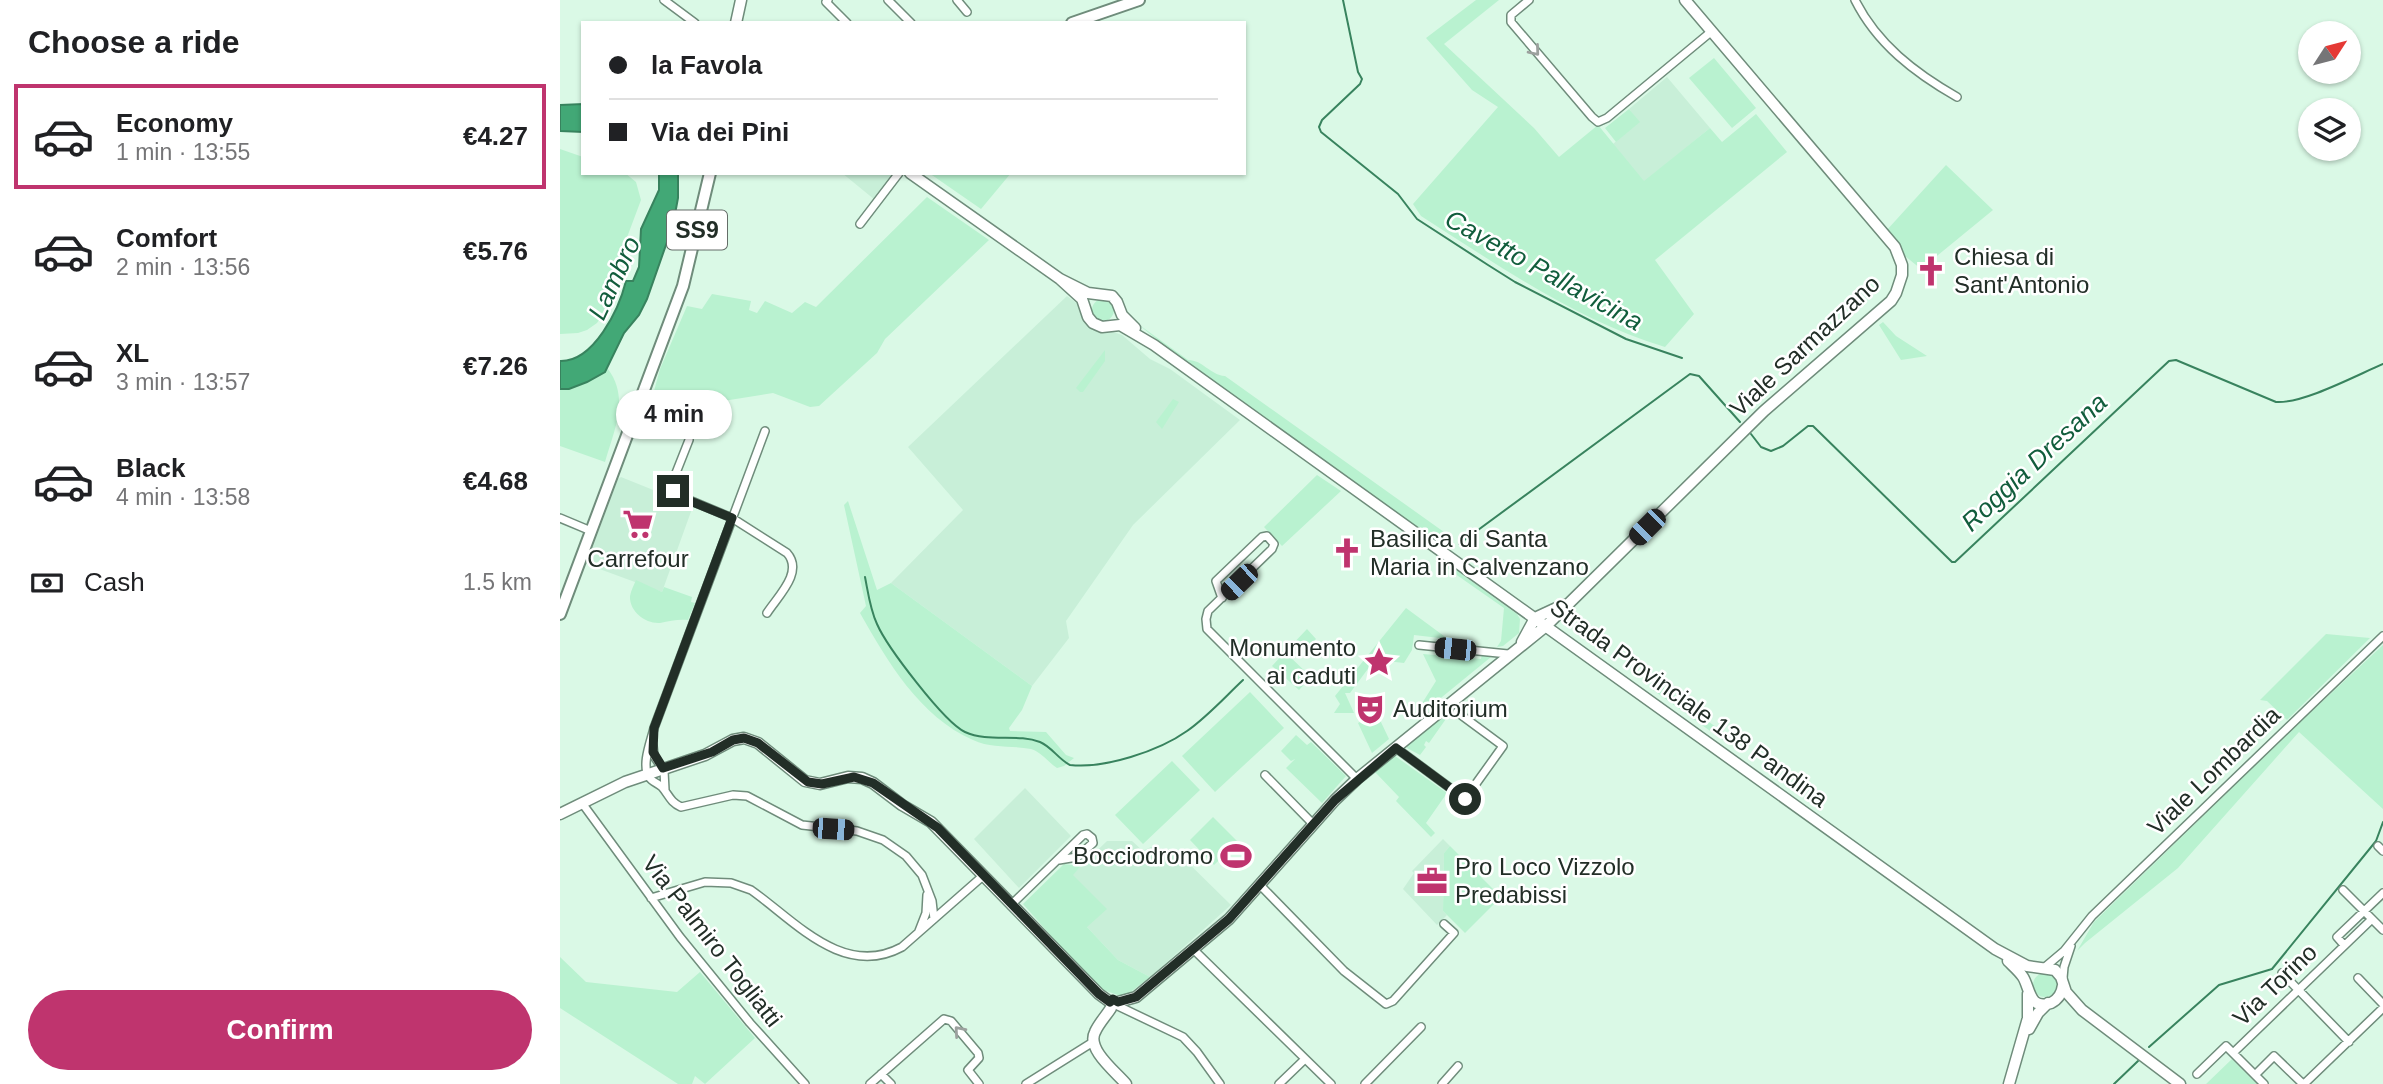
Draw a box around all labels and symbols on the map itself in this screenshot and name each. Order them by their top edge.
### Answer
north arrow [2298,21,2361,84]
one-way arrow [1527,43,1539,56]
water label: Cavetto Pallavicina [1440,203,1648,337]
road number: SS9 [667,210,727,249]
water label: Lambro [582,232,646,324]
place label: Chiesa di Sant'Antonio [1954,243,2089,298]
church icon: Chiesa di Sant'Antonio [1914,254,1948,288]
street label: Viale Sarmazzano [1724,269,1885,422]
water label: Roggia Dresana [1955,387,2113,537]
callout: 4 min [615,390,731,438]
route end [657,475,689,507]
car [1625,505,1670,549]
supermarket icon: Carrefour [621,507,655,541]
place label: Basilica di Santa Maria in Calvenzano [1370,525,1589,580]
church icon: Basilica di Santa Maria in Calvenzano [1330,536,1364,570]
place label: Carrefour [587,545,689,572]
car [1217,560,1262,604]
street label: Strada Provinciale 138 Pandina [1545,593,1834,813]
place label: Monumento ai caduti [1229,634,1356,689]
car [1434,636,1477,662]
place icon: Monumento ai caduti [1362,645,1396,679]
theatre icon: Auditorium [1353,692,1387,726]
place label: Auditorium [1393,695,1508,722]
street label: Viale Lombardia [2142,700,2286,840]
route start [1449,783,1481,815]
car [812,817,855,841]
sports icon: Bocciodromo [1219,839,1253,873]
place label: Bocciodromo [1073,842,1213,869]
street label: Via Palmiro Togliatti [637,850,788,1032]
place label: Pro Loco Vizzolo Predabissi [1455,853,1635,908]
office icon: Pro Loco Vizzolo Predabissi [1415,864,1449,898]
street label: Via Torino [2227,938,2322,1031]
one-way arrow [955,1026,967,1039]

